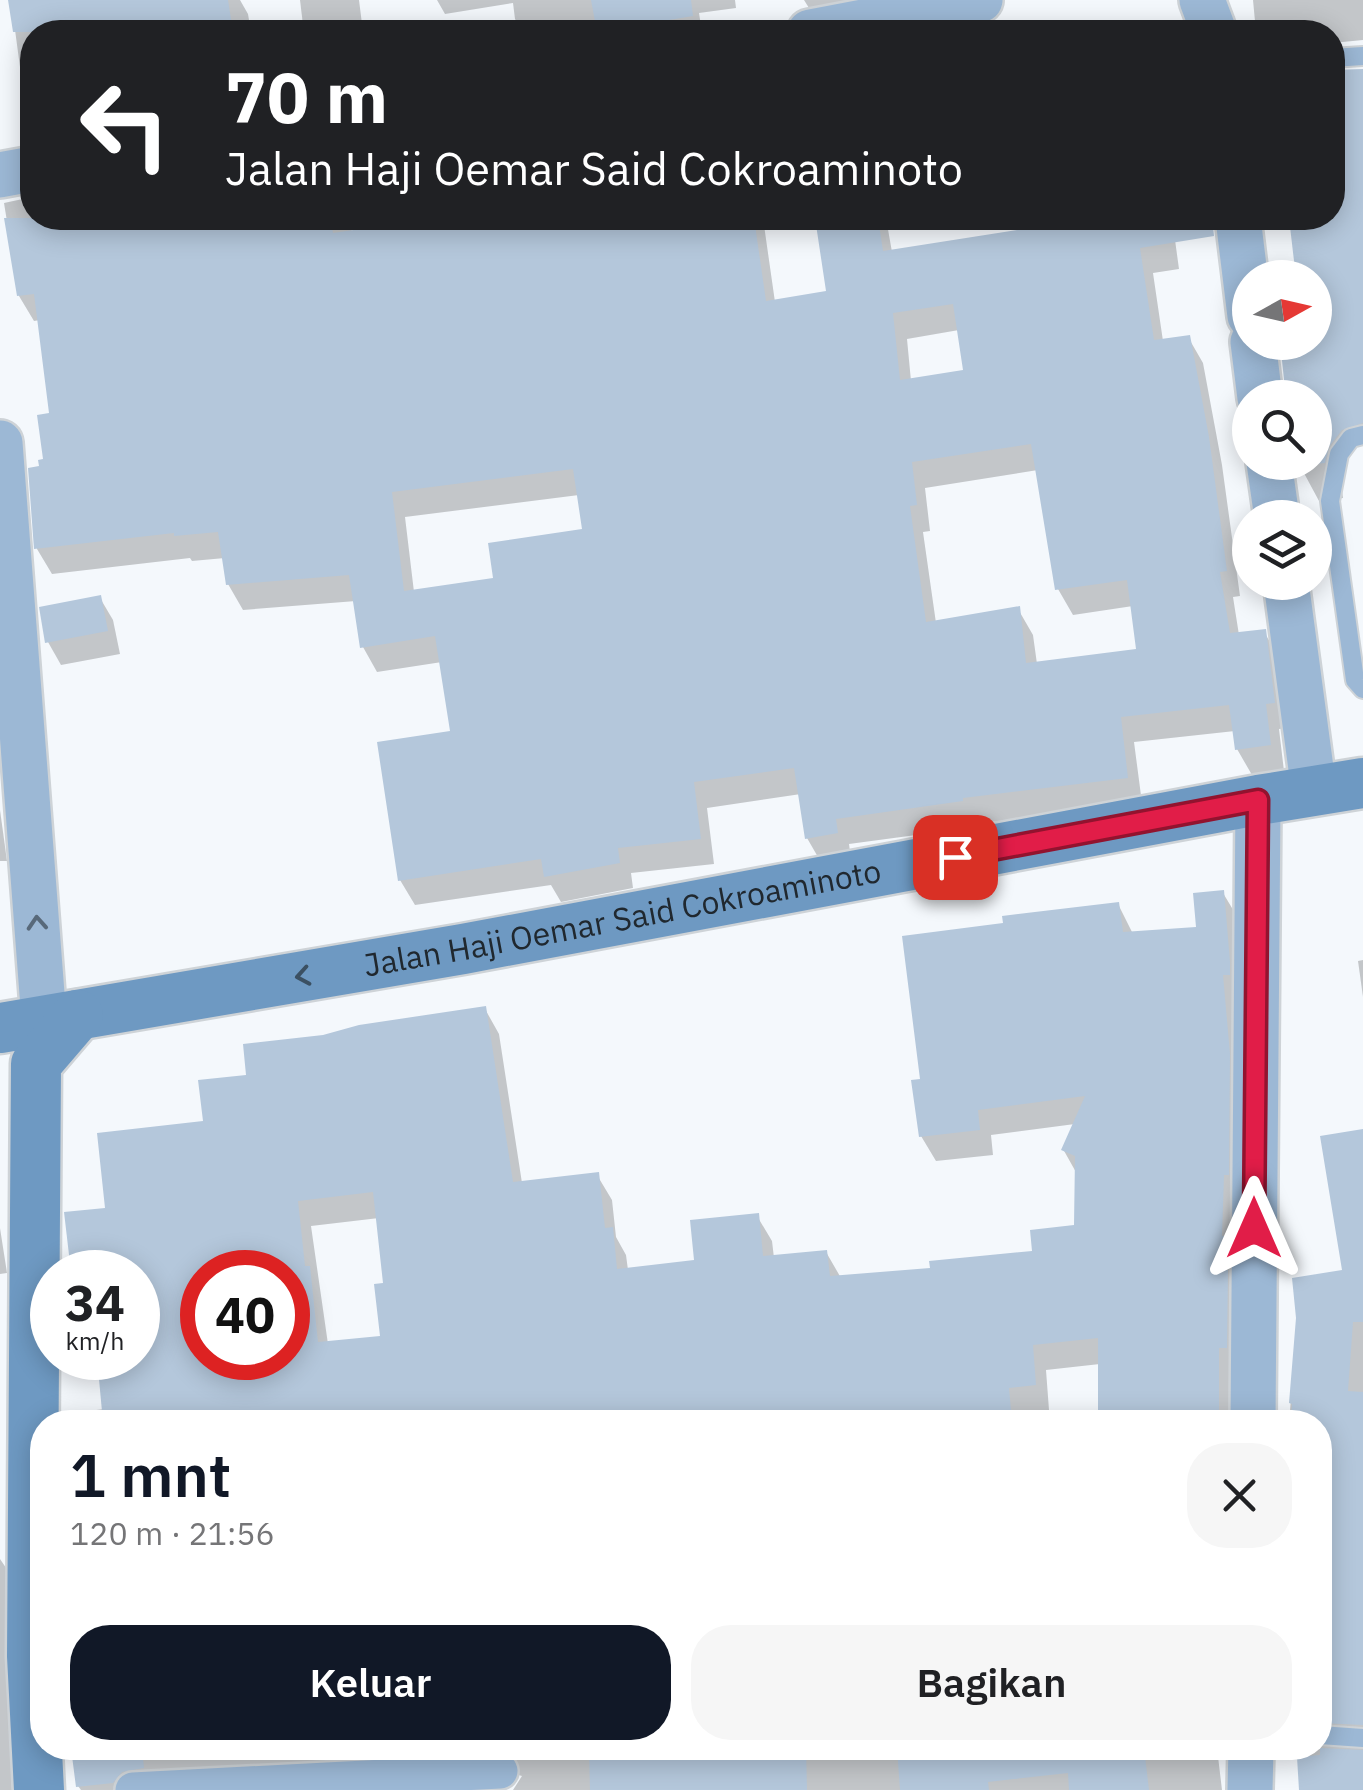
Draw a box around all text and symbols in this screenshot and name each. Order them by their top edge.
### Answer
text: 70 m [225,51,388,142]
icon: left [60,60,190,190]
text: Jalan Haji Oemar Said Cokroaminoto [225,139,963,197]
north arrow [1232,260,1332,360]
map controls [1232,260,1332,600]
button: search [1232,380,1332,480]
button: layers [1232,500,1332,600]
pin [913,815,998,900]
icon: arrive [928,830,983,885]
street label: Jalan Haji Oemar Said Cokroaminoto [360,849,884,986]
one-way arrow [27,914,48,930]
one-way arrow [295,965,311,986]
position arrow [1202,1176,1306,1280]
speed limit sign: 40 [180,1250,310,1380]
text: 34 [65,1270,125,1335]
text: km/h [66,1324,124,1357]
text: 1 mnt [70,1435,231,1514]
button: close [1187,1443,1292,1548]
text: 120 m · 21:56 [70,1512,275,1554]
button: Keluar [70,1625,671,1740]
button: Bagikan [691,1625,1292,1740]

